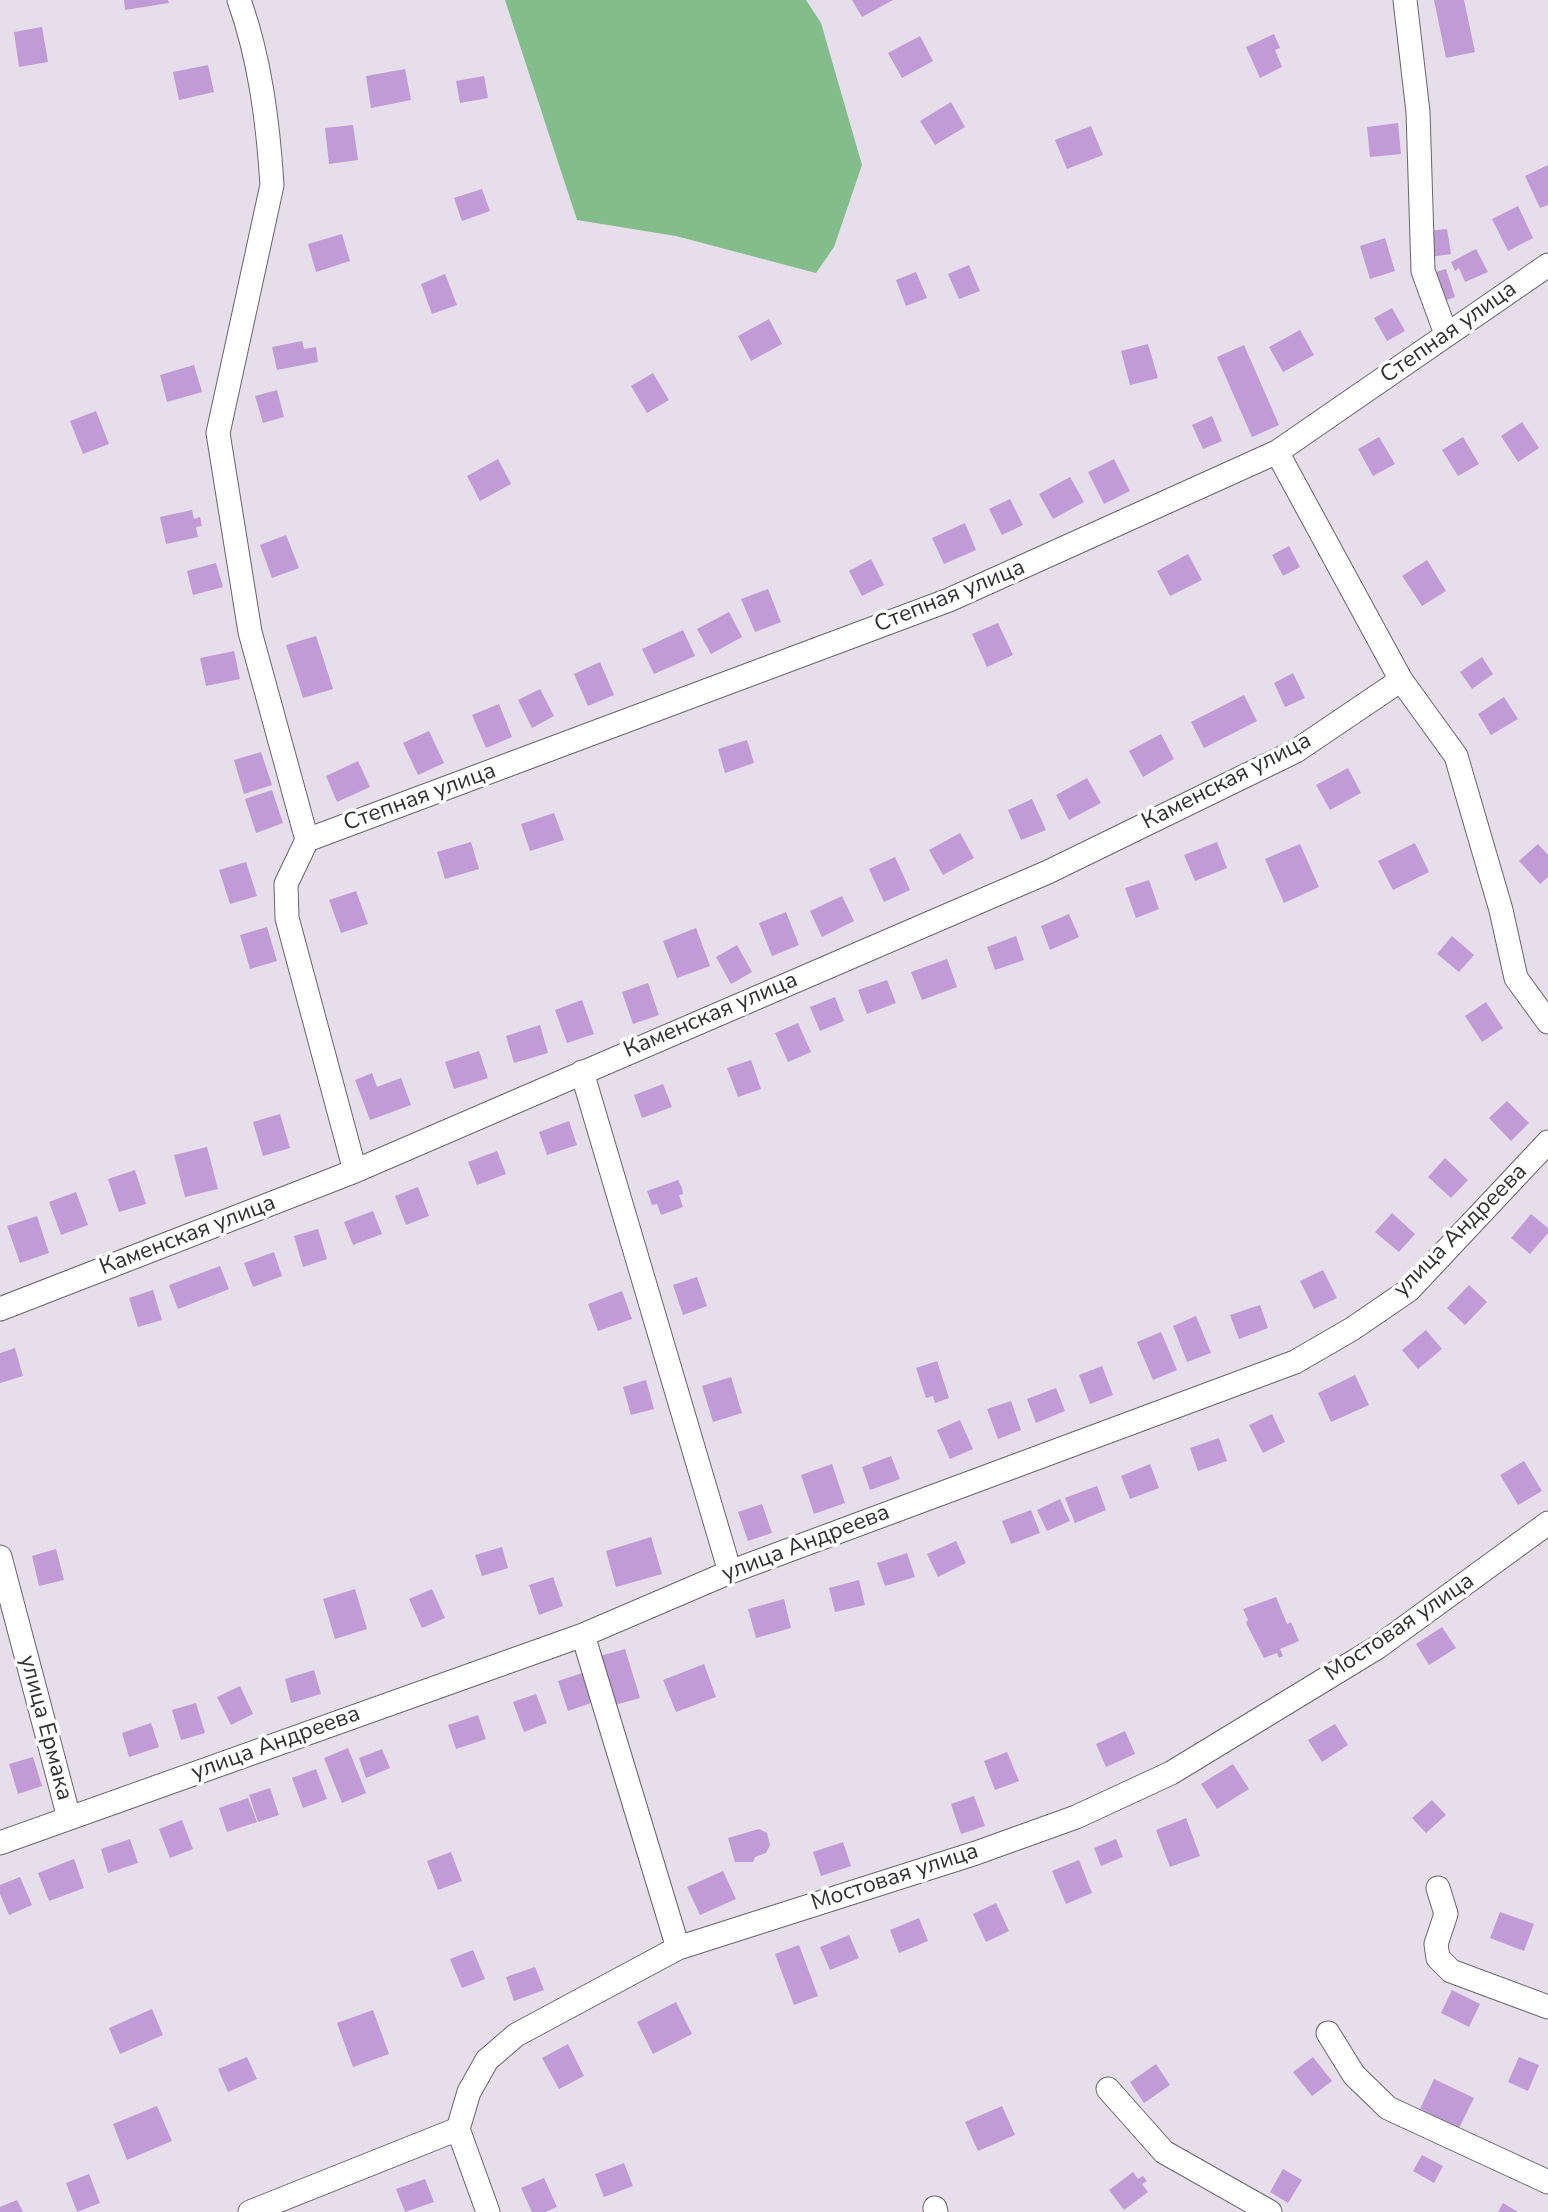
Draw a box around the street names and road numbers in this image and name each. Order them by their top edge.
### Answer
street label: Степная улица [1376,276,1522,390]
street label: Степная улица [871,554,1029,640]
street label: Каменская улица [1138,727,1316,837]
street label: Степная улица [340,758,500,838]
street label: Каменская улица [620,967,802,1065]
street label: улица Андреева [1388,1158,1534,1304]
street label: Каменская улица [96,1190,280,1282]
street label: улица Андреева [718,1499,894,1589]
street label: Мостовая улица [1320,1568,1480,1688]
street label: улица Ермака [12,1652,78,1804]
street label: улица Андреева [188,1701,364,1787]
street label: Мостовая улица [808,1838,982,1918]

